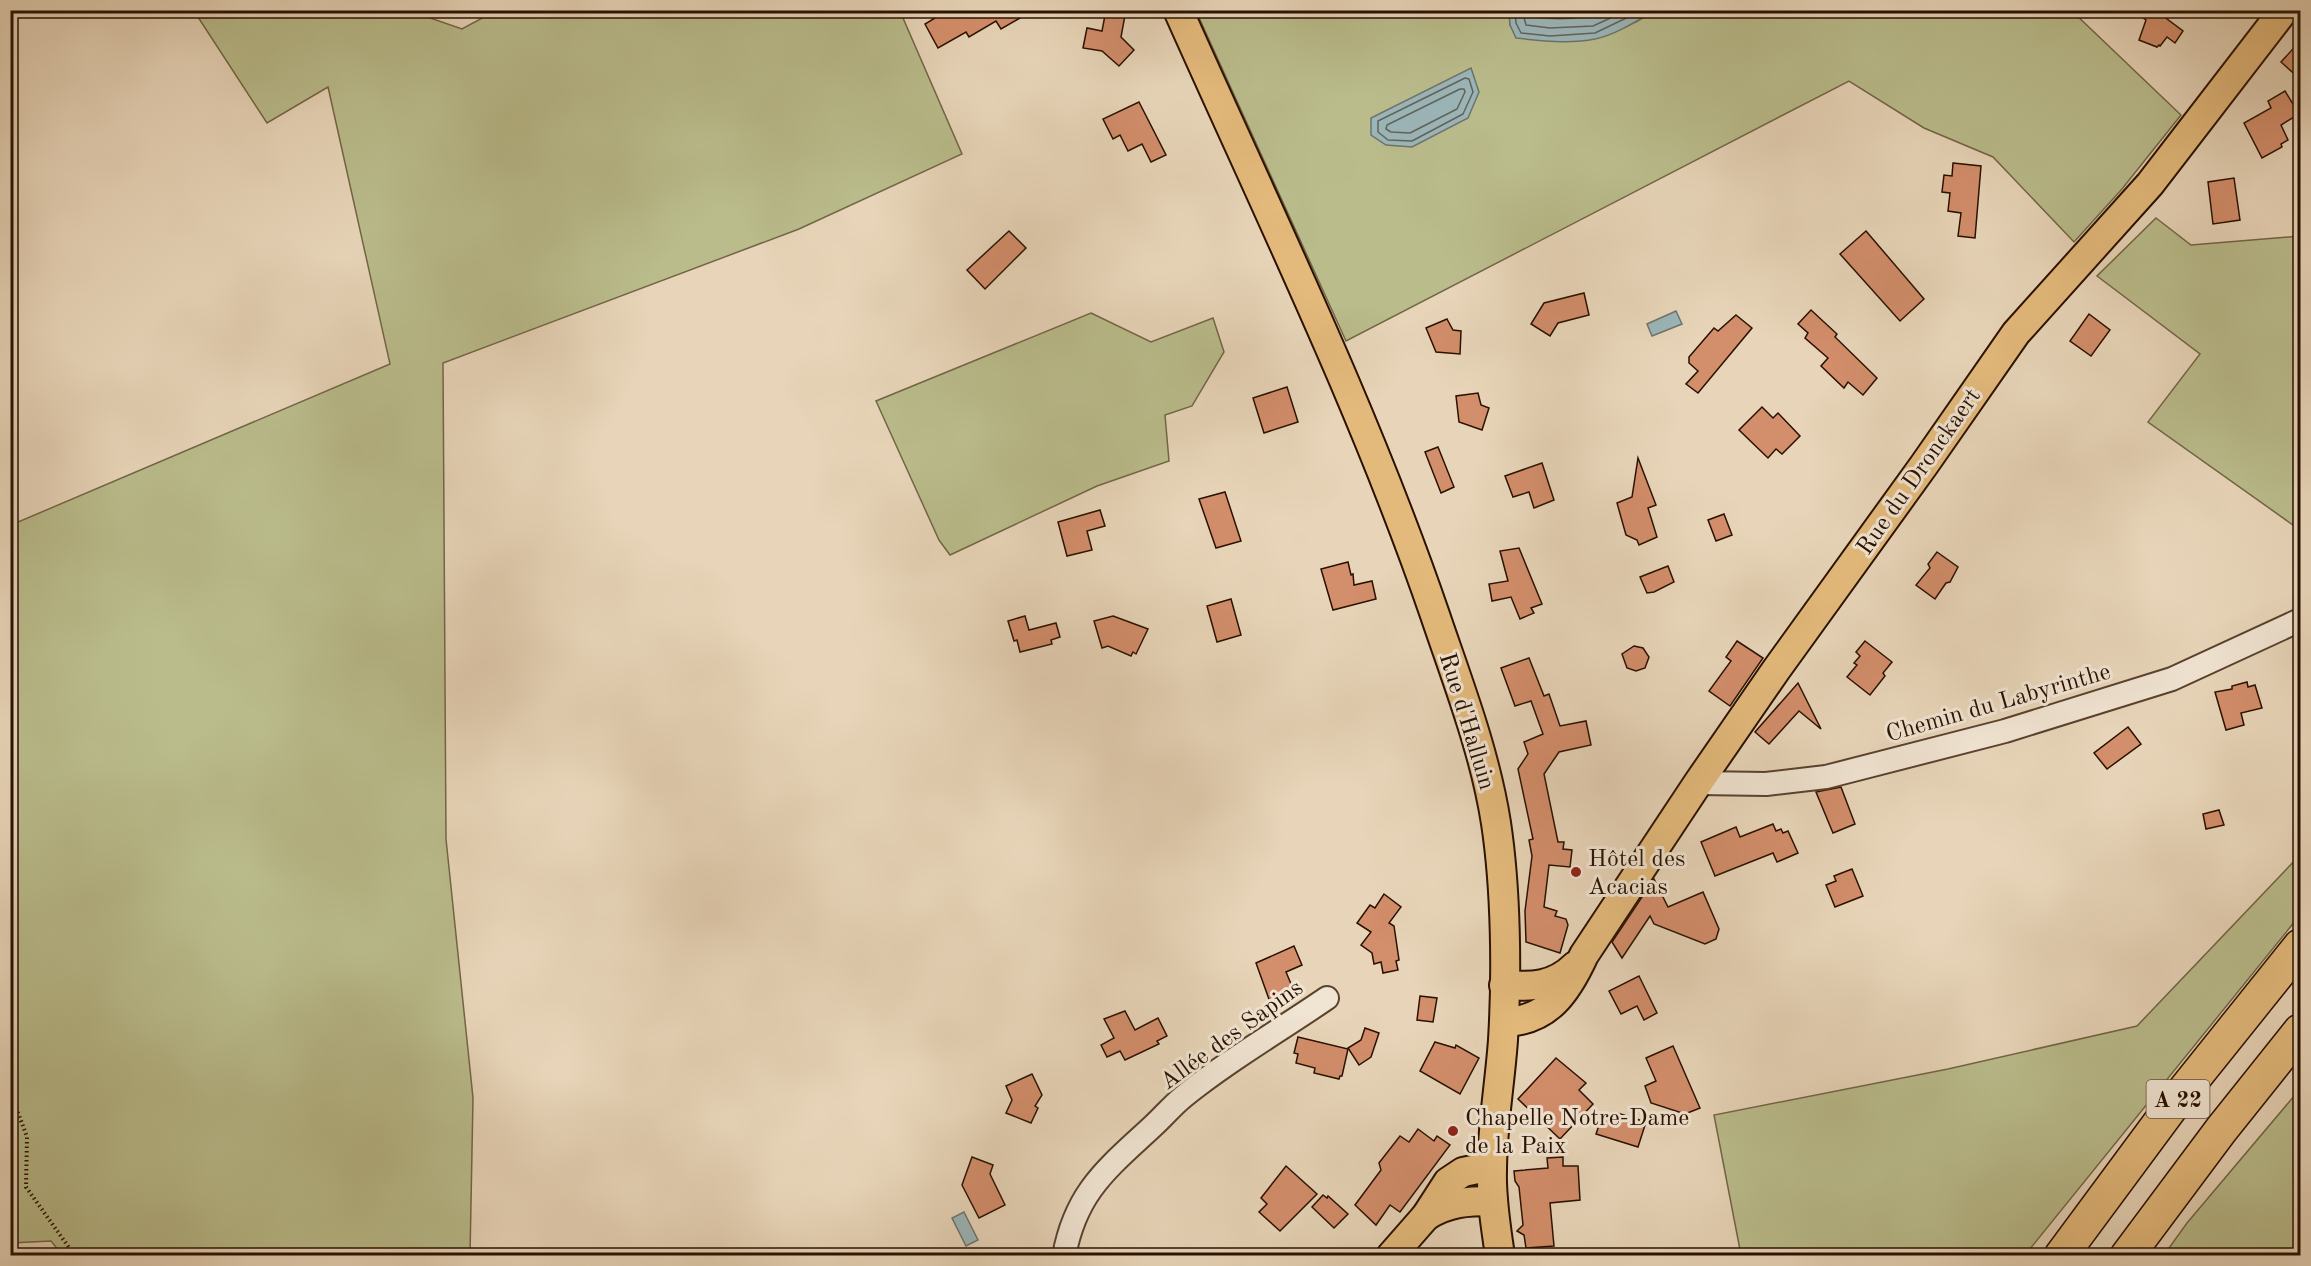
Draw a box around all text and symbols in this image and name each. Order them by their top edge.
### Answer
street label: Rue du Dronckaert [1853,384,1986,560]
street label: Rue d'Halluin [1434,650,1498,793]
street label: Chemin du Labyrinthe [1884,660,2113,747]
place label: Hôtel des Acacias [1588,848,1685,900]
marker: Hôtel des Acacias [1569,865,1583,879]
street label: Allée des Sapins [1156,976,1308,1095]
road number: A 22 [2146,1080,2210,1118]
place label: Chapelle Notre-Dame de la Paix [1465,1107,1689,1159]
marker: Chapelle Notre-Dame de la Paix [1446,1124,1460,1138]

